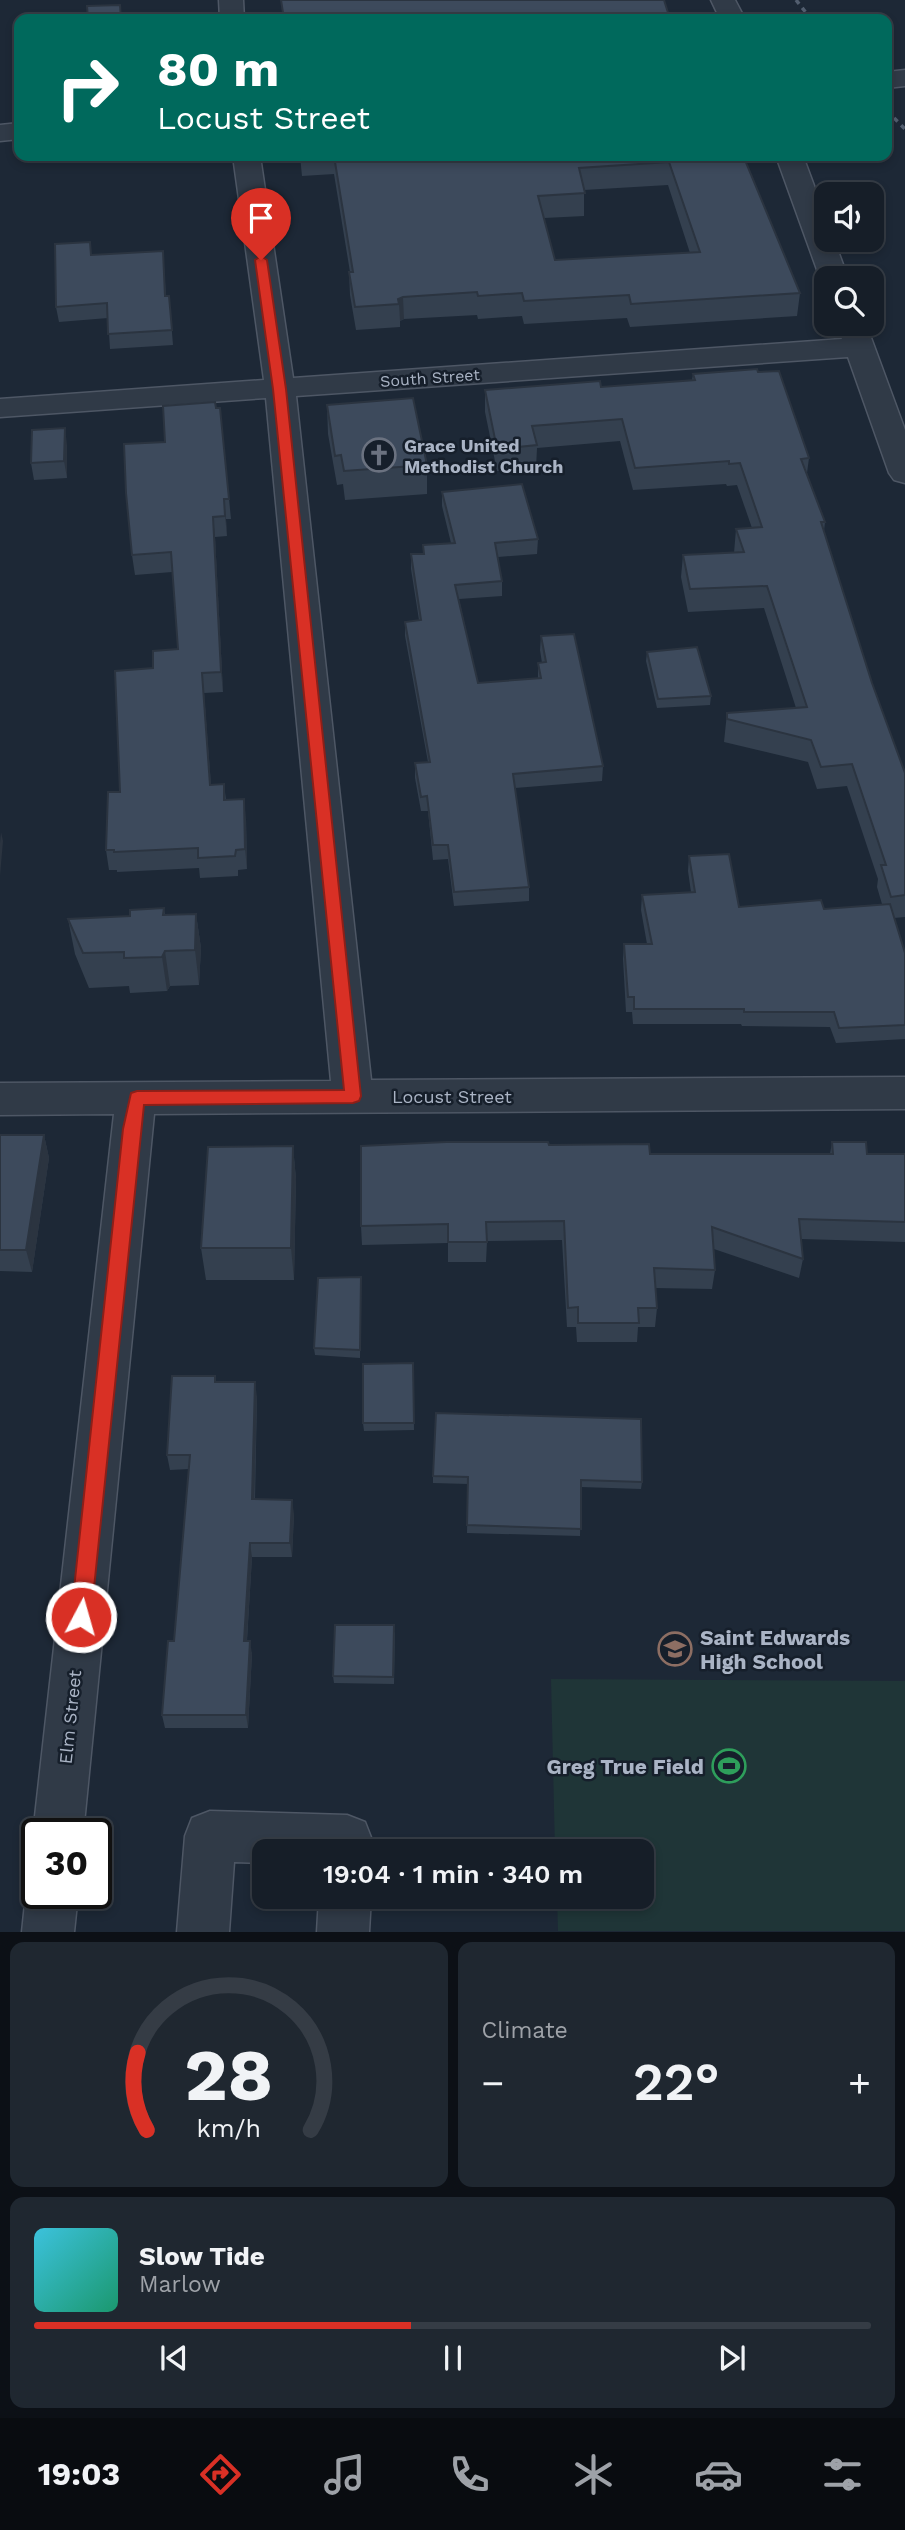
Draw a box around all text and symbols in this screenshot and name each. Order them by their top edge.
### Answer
text: 80 m [157,40,279,98]
icon: right [42,42,133,133]
text: Locust Street [157,99,370,137]
map controls [814,182,884,336]
button: sound [814,182,884,252]
pin [231,188,291,260]
icon: arrive [242,199,280,237]
button: search [814,266,884,336]
street label: South Street [379,365,481,391]
place label: Grace United Methodist Church [404,435,563,477]
church icon: Grace United Methodist Church [360,436,398,474]
street label: Locust Street [392,1086,512,1107]
position arrow [44,1580,118,1654]
place label: Saint Edwards High School [700,1625,850,1674]
school or university icon: Saint Edwards High School [656,1630,694,1668]
street label: Elm Street [55,1668,85,1765]
sports icon: Greg True Field [710,1747,748,1785]
place label: Greg True Field [547,1754,704,1779]
speed limit sign: 30 [21,1818,112,1909]
text: 19:04 · 1 min · 340 m [323,1859,583,1889]
text: Climate [482,2017,568,2044]
text: 28 [184,2033,273,2119]
text: 22° [633,2052,720,2113]
text: − [482,2061,504,2105]
text: + [848,2061,871,2105]
text: km/h [197,2114,261,2143]
text: Slow Tide [139,2241,265,2271]
text: Marlow [139,2271,221,2298]
icon: previous [155,2339,193,2377]
icon: pause [434,2339,472,2377]
icon: next [713,2339,751,2377]
icon: directions [196,2450,245,2499]
icon: music [320,2450,369,2499]
icon: phone [445,2450,494,2499]
icon: climate [569,2450,618,2499]
icon: car [694,2450,743,2499]
icon: filters [818,2450,867,2499]
text: 19:03 [38,2455,120,2493]

